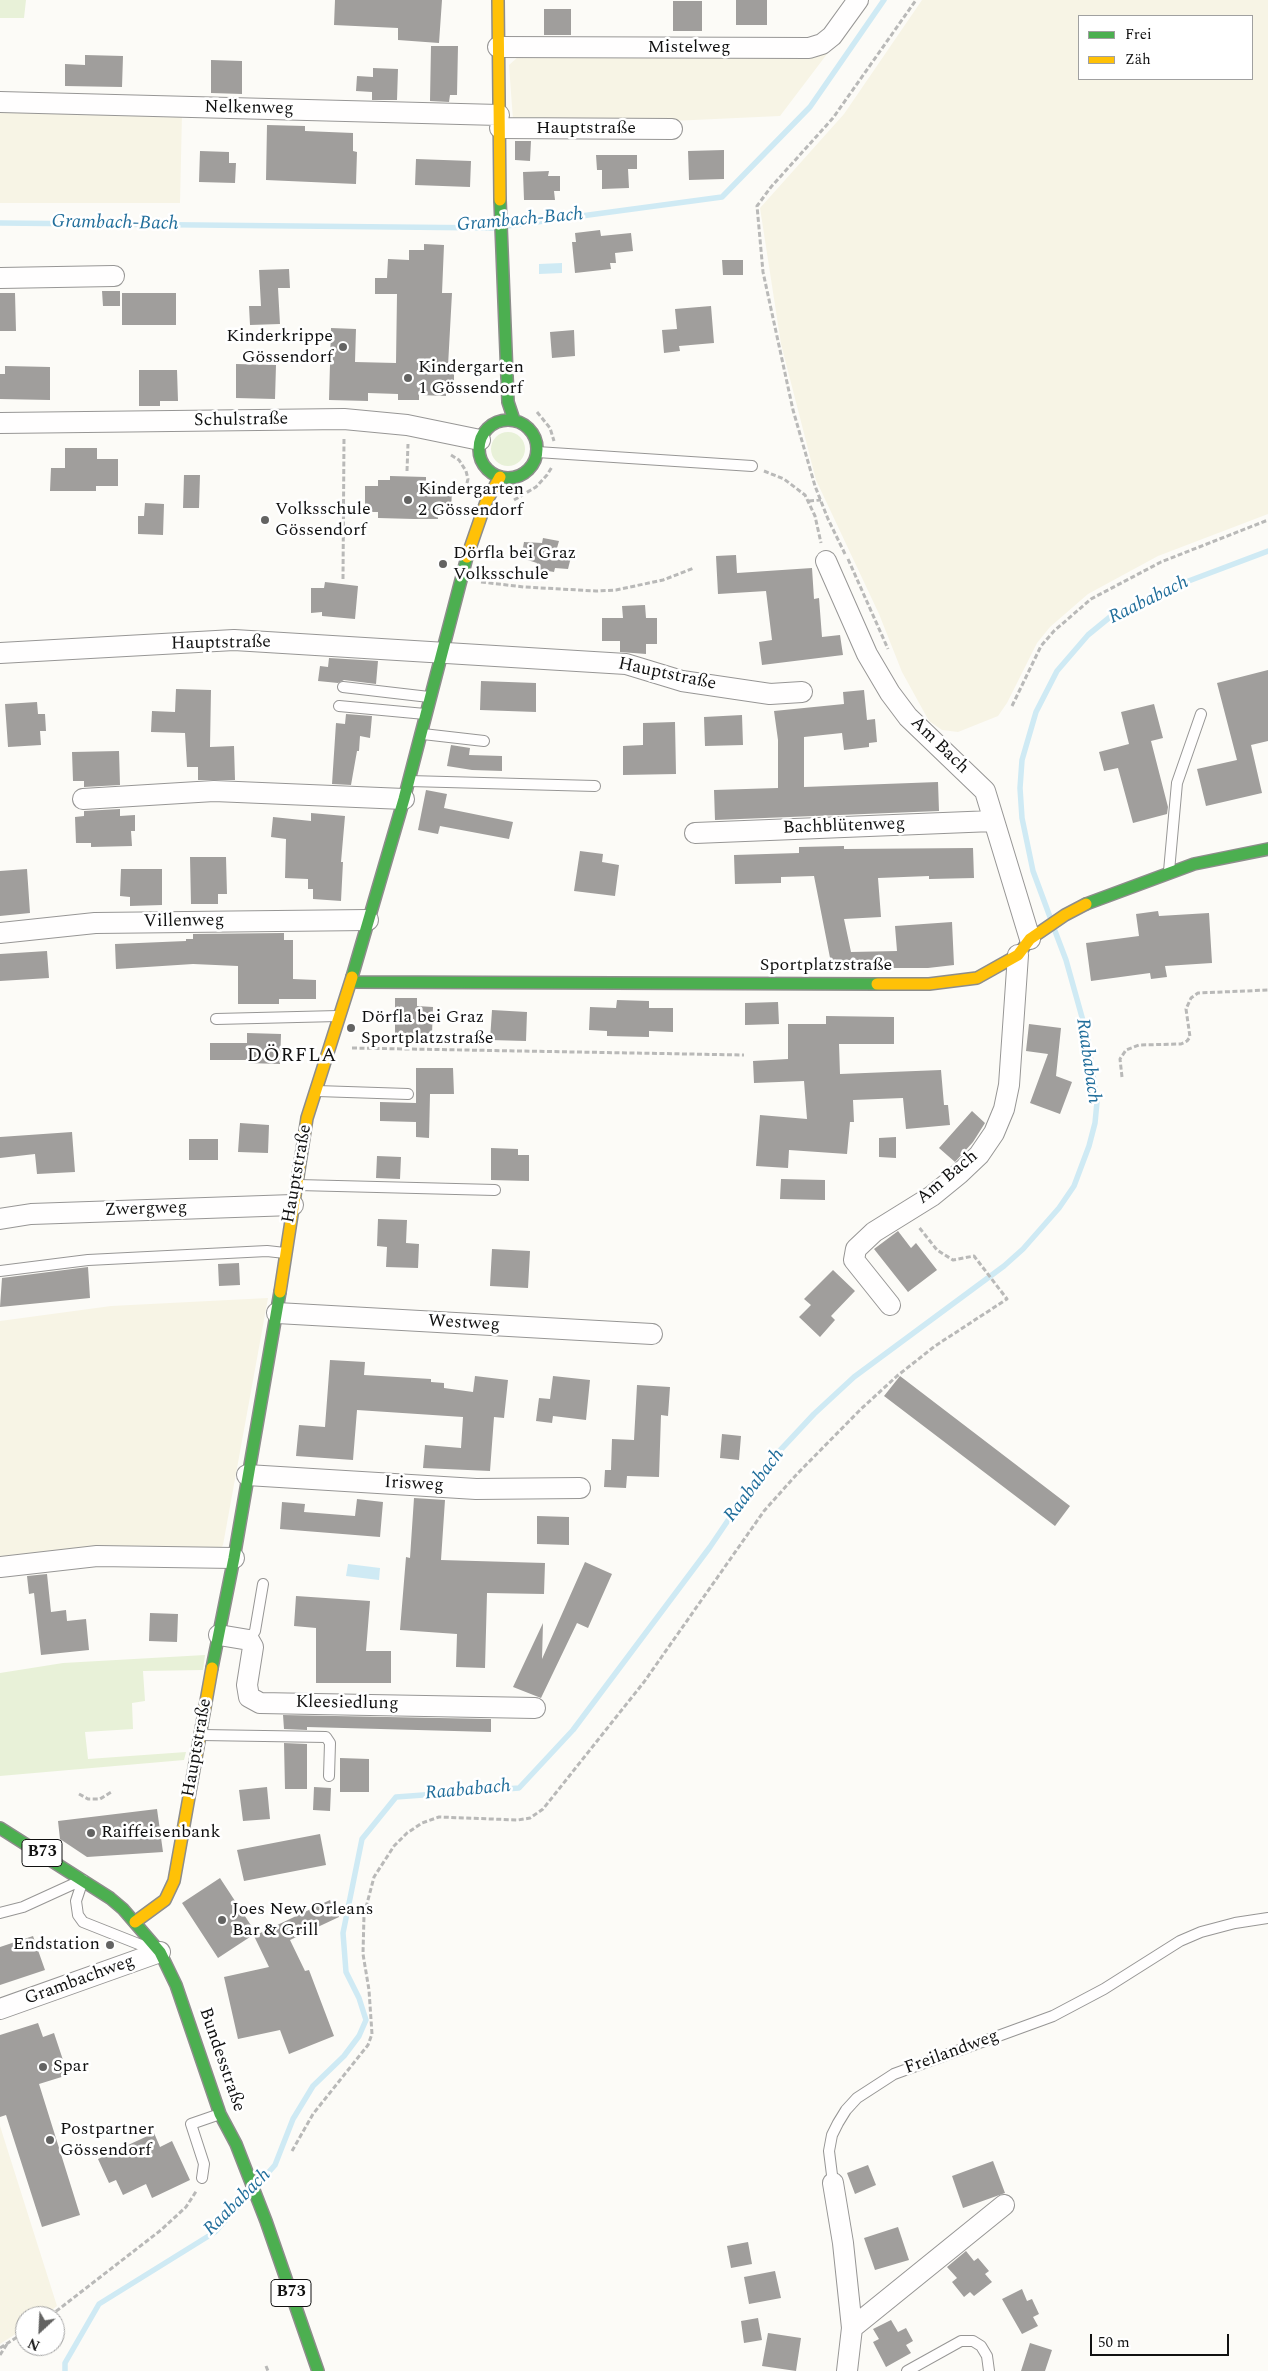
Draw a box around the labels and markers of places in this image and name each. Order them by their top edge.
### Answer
place label: Kinderkrippe Gössendorf [226,326,333,368]
marker: Kinderkrippe Gössendorf [337,341,349,353]
place label: Kindergarten 1 Gössendorf [418,357,524,399]
marker: Kindergarten 1 Gössendorf [402,372,414,384]
place label: Kindergarten 2 Gössendorf [418,479,524,522]
marker: Kindergarten 2 Gössendorf [402,494,414,506]
place label: Volksschule Gössendorf [275,499,371,542]
marker: Volksschule Gössendorf [259,514,271,526]
place label: Dörfla bei Graz Volksschule [453,543,576,586]
marker: Dörfla bei Graz Volksschule [437,558,449,570]
place label: Dörfla bei Graz Sportplatzstraße [361,1007,493,1050]
marker: Dörfla bei Graz Sportplatzstraße [345,1022,357,1034]
place label: Raiffeisenbank [101,1822,220,1844]
marker: Raiffeisenbank [85,1827,97,1839]
place label: Joes New Orleans Bar & Grill [232,1899,373,1942]
marker: Joes New Orleans Bar & Grill [216,1914,228,1926]
place label: Endstation [13,1934,100,1956]
marker: Endstation [104,1939,116,1951]
place label: Spar [53,2056,89,2078]
marker: Spar [37,2061,49,2073]
place label: Postpartner Gössendorf [60,2119,154,2162]
marker: Postpartner Gössendorf [44,2134,56,2146]

